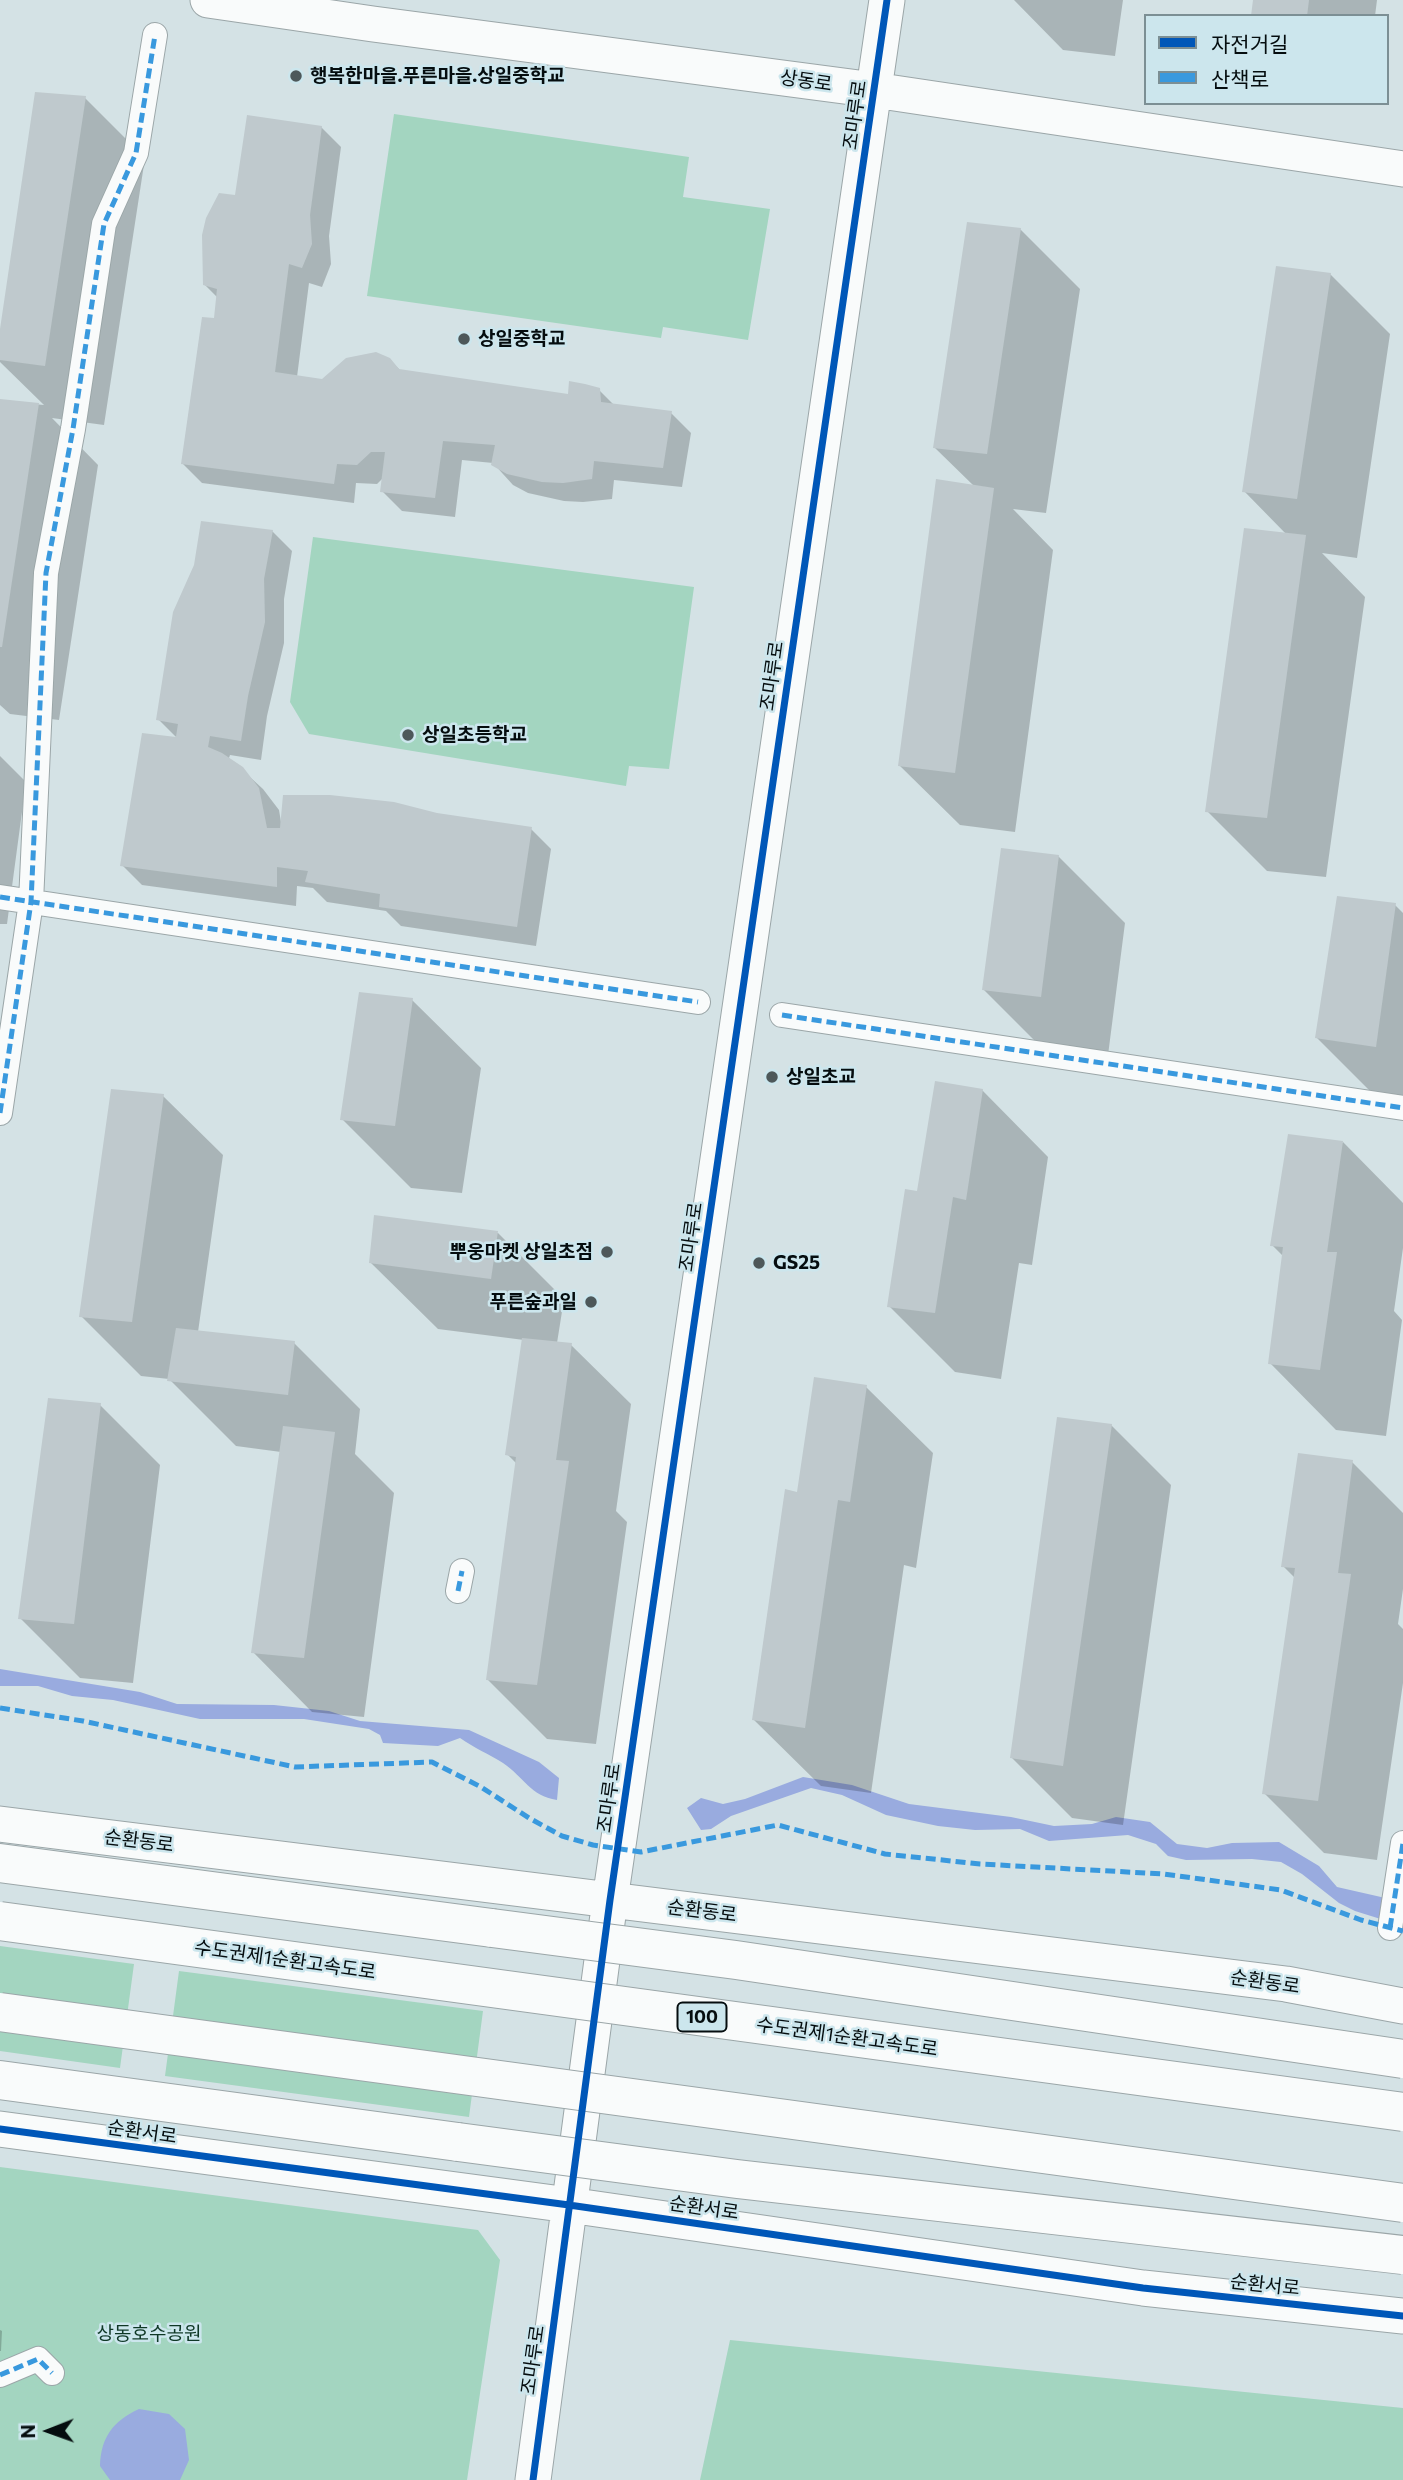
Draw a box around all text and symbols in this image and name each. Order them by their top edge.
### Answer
legend [1144,14,1389,105]
text: 자전거길 [1211,31,1288,56]
place label: 행복한마을.푸른마을.상일중학교 [310,65,565,87]
street label: 상동로 [778,66,834,96]
text: 산책로 [1211,66,1269,91]
marker: 행복한마을.푸른마을.상일중학교 [288,68,304,84]
street label: 조마루로 [839,79,871,151]
place label: 상일중학교 [478,328,565,350]
marker: 상일중학교 [456,331,472,347]
street label: 조마루로 [756,640,788,712]
place label: 상일초등학교 [422,724,527,746]
marker: 상일초등학교 [400,727,416,743]
place label: 상일초교 [786,1066,856,1088]
marker: 상일초교 [764,1069,780,1085]
street label: 조마루로 [675,1201,707,1273]
place label: 뿌웅마켓 상일초점 [450,1241,593,1263]
marker: 뿌웅마켓 상일초점 [599,1244,615,1260]
place label: GS25 [773,1252,820,1274]
marker: GS25 [751,1255,767,1271]
place label: 푸른숲과일 [490,1291,577,1313]
marker: 푸른숲과일 [583,1294,599,1310]
street label: 조마루로 [593,1762,625,1834]
street label: 순환동로 [103,1825,175,1857]
street label: 순환동로 [666,1895,738,1927]
street label: 수도권제1순환고속도로 [193,1936,377,1984]
street label: 순환동로 [1229,1966,1301,1998]
road number: 100 [678,2003,726,2032]
street label: 수도권제1순환고속도로 [755,2013,939,2061]
street label: 순환서로 [106,2116,178,2148]
street label: 순환서로 [668,2192,740,2224]
street label: 순환서로 [1229,2270,1301,2300]
park label: 상동호수공원 [97,2323,201,2345]
street label: 조마루로 [517,2324,549,2396]
north arrow [14,2396,84,2466]
text: N [16,2424,39,2439]

